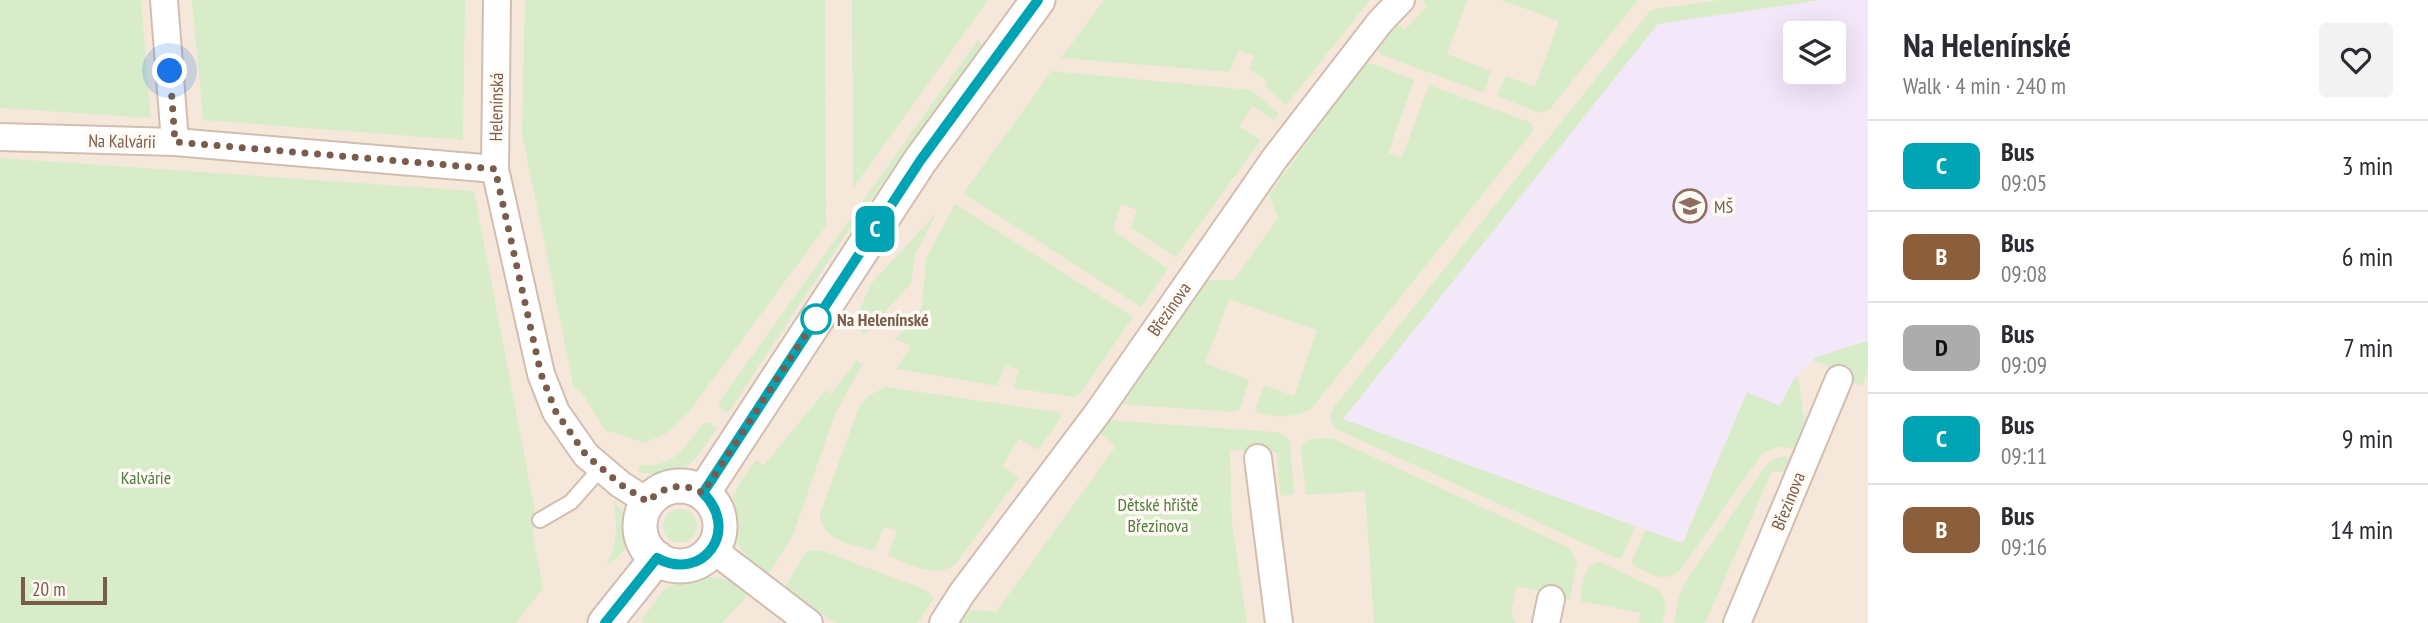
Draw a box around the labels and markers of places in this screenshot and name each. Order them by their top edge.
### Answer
school or university icon: MŠ [1671,187,1709,225]
place label: MŠ [1714,195,1733,218]
marker: Na Helenínské [801,304,831,334]
place label: Na Helenínské [837,308,929,331]

